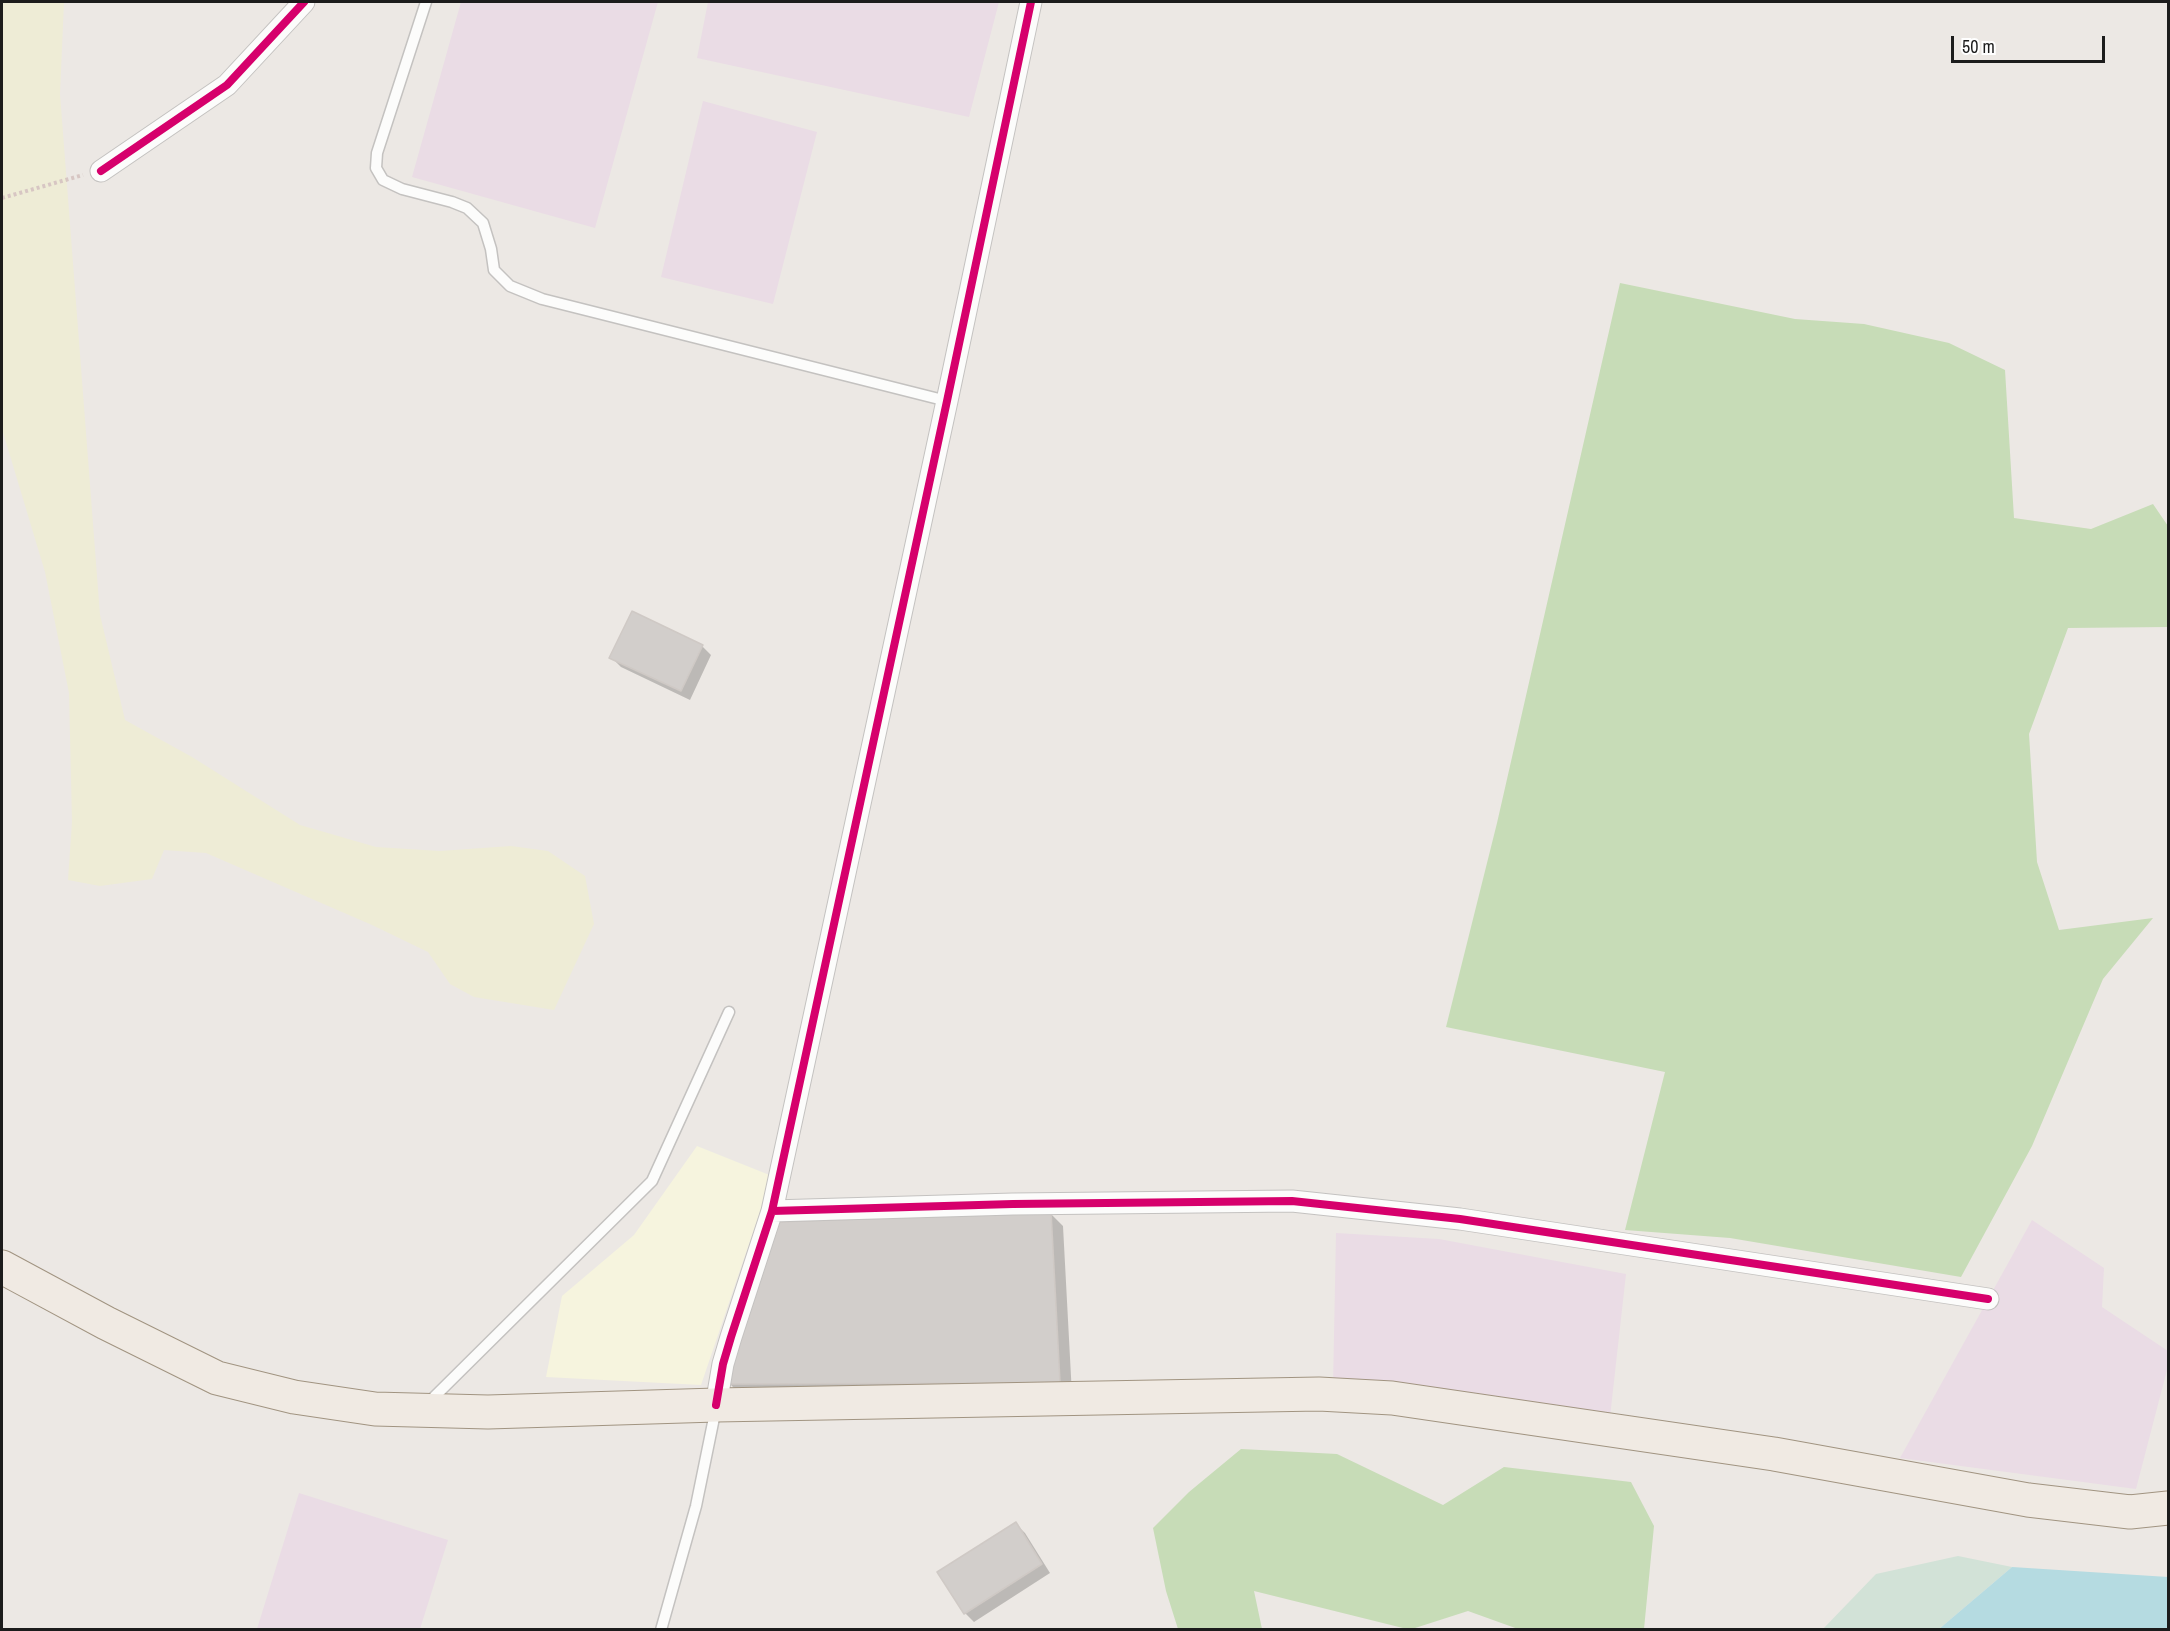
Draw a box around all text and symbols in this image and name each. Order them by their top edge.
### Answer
scale bar [1954,24,2108,62]
text: 50 m [1962,34,1995,59]

